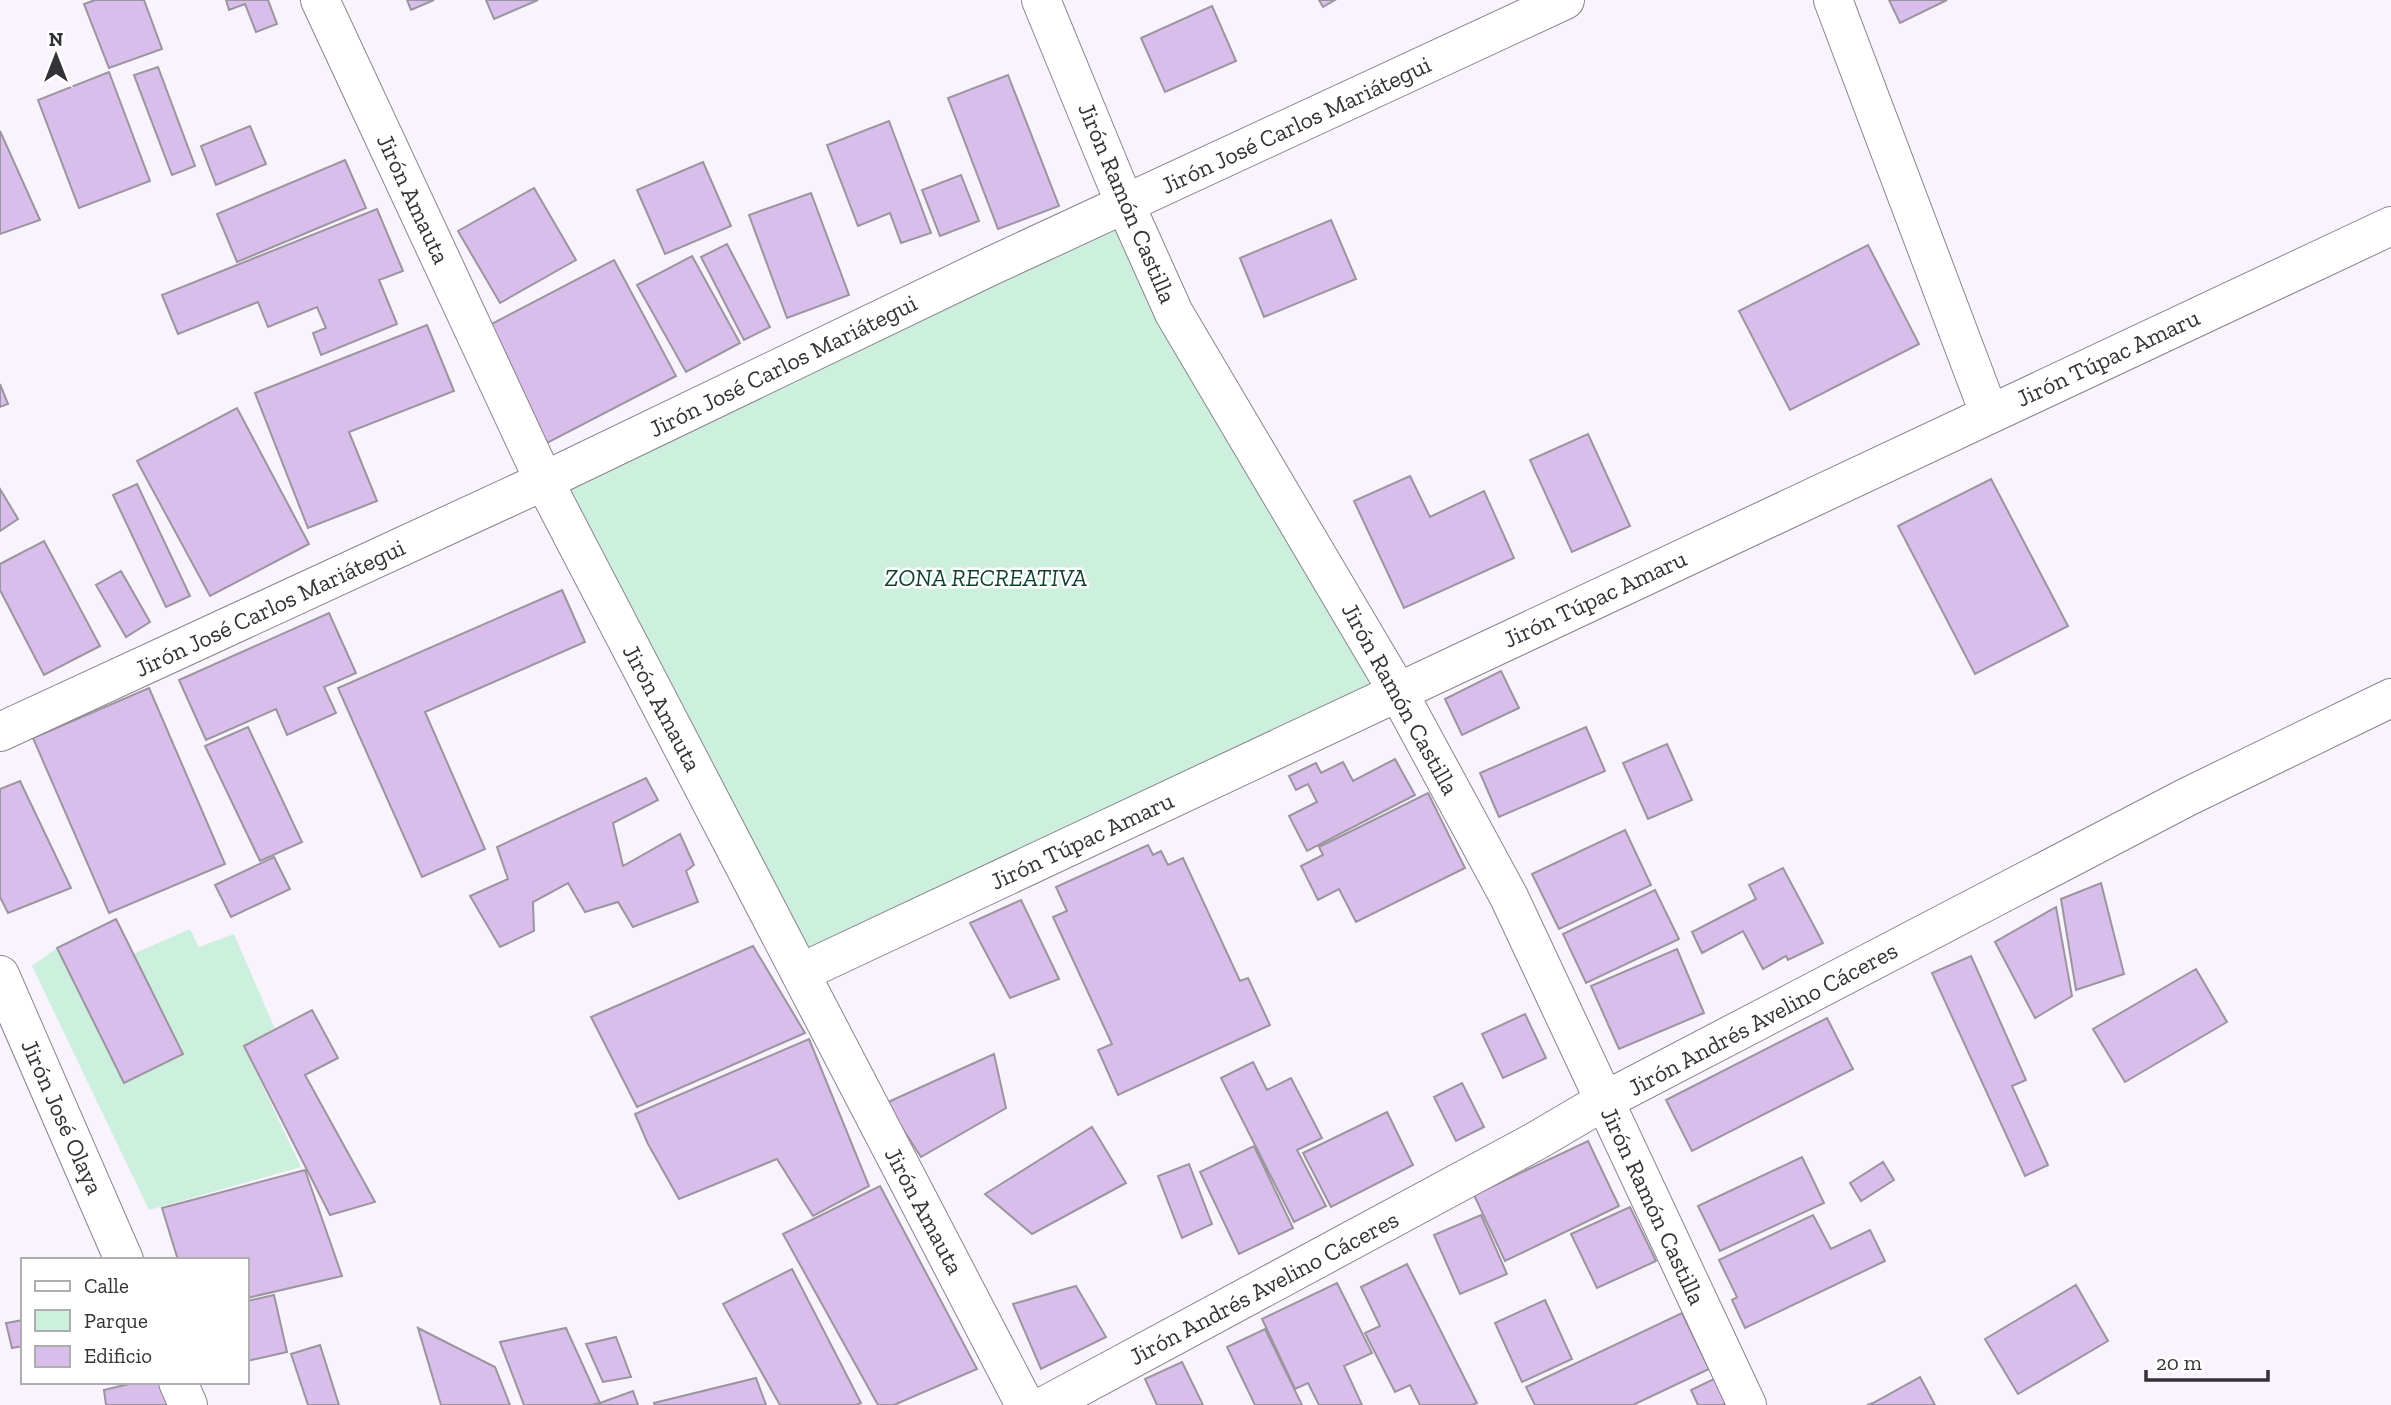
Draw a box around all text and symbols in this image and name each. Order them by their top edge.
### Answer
north arrow [21,21,91,91]
text: N [49,28,63,51]
street label: Jirón José Carlos Mariátegui [1156,49,1436,200]
street label: Jirón Ramón Castilla [1072,98,1183,308]
street label: Jirón Amauta [371,129,456,269]
street label: Jirón José Carlos Mariátegui [644,288,922,443]
street label: Jirón Túpac Amaru [2012,302,2204,413]
street label: Jirón José Carlos Mariátegui [130,532,410,683]
street label: Jirón Túpac Amaru [1499,543,1691,654]
park label: ZONA RECREATIVA [885,563,1087,592]
street label: Jirón Ramón Castilla [1336,598,1465,800]
street label: Jirón Amauta [617,639,708,777]
street label: Jirón Túpac Amaru [986,785,1178,896]
street label: Jirón Andrés Avelino Cáceres [1623,935,1902,1102]
street label: Jirón José Olaya [15,1035,110,1199]
street label: Jirón Ramón Castilla [1595,1102,1712,1310]
street label: Jirón Amauta [879,1142,970,1280]
street label: Jirón Andrés Avelino Cáceres [1124,1204,1403,1371]
legend [21,1258,248,1384]
text: Calle [84,1273,129,1298]
text: Parque [84,1308,148,1333]
scale bar [2146,1338,2268,1382]
text: Edificio [84,1343,152,1368]
text: 20 m [2156,1350,2202,1375]

